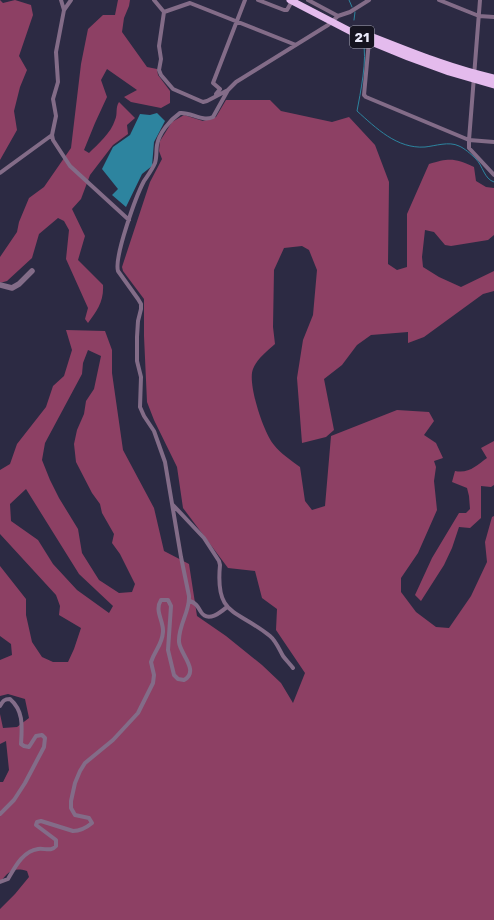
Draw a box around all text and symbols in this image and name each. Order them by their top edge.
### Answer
road number: 21 [350,26,374,48]

